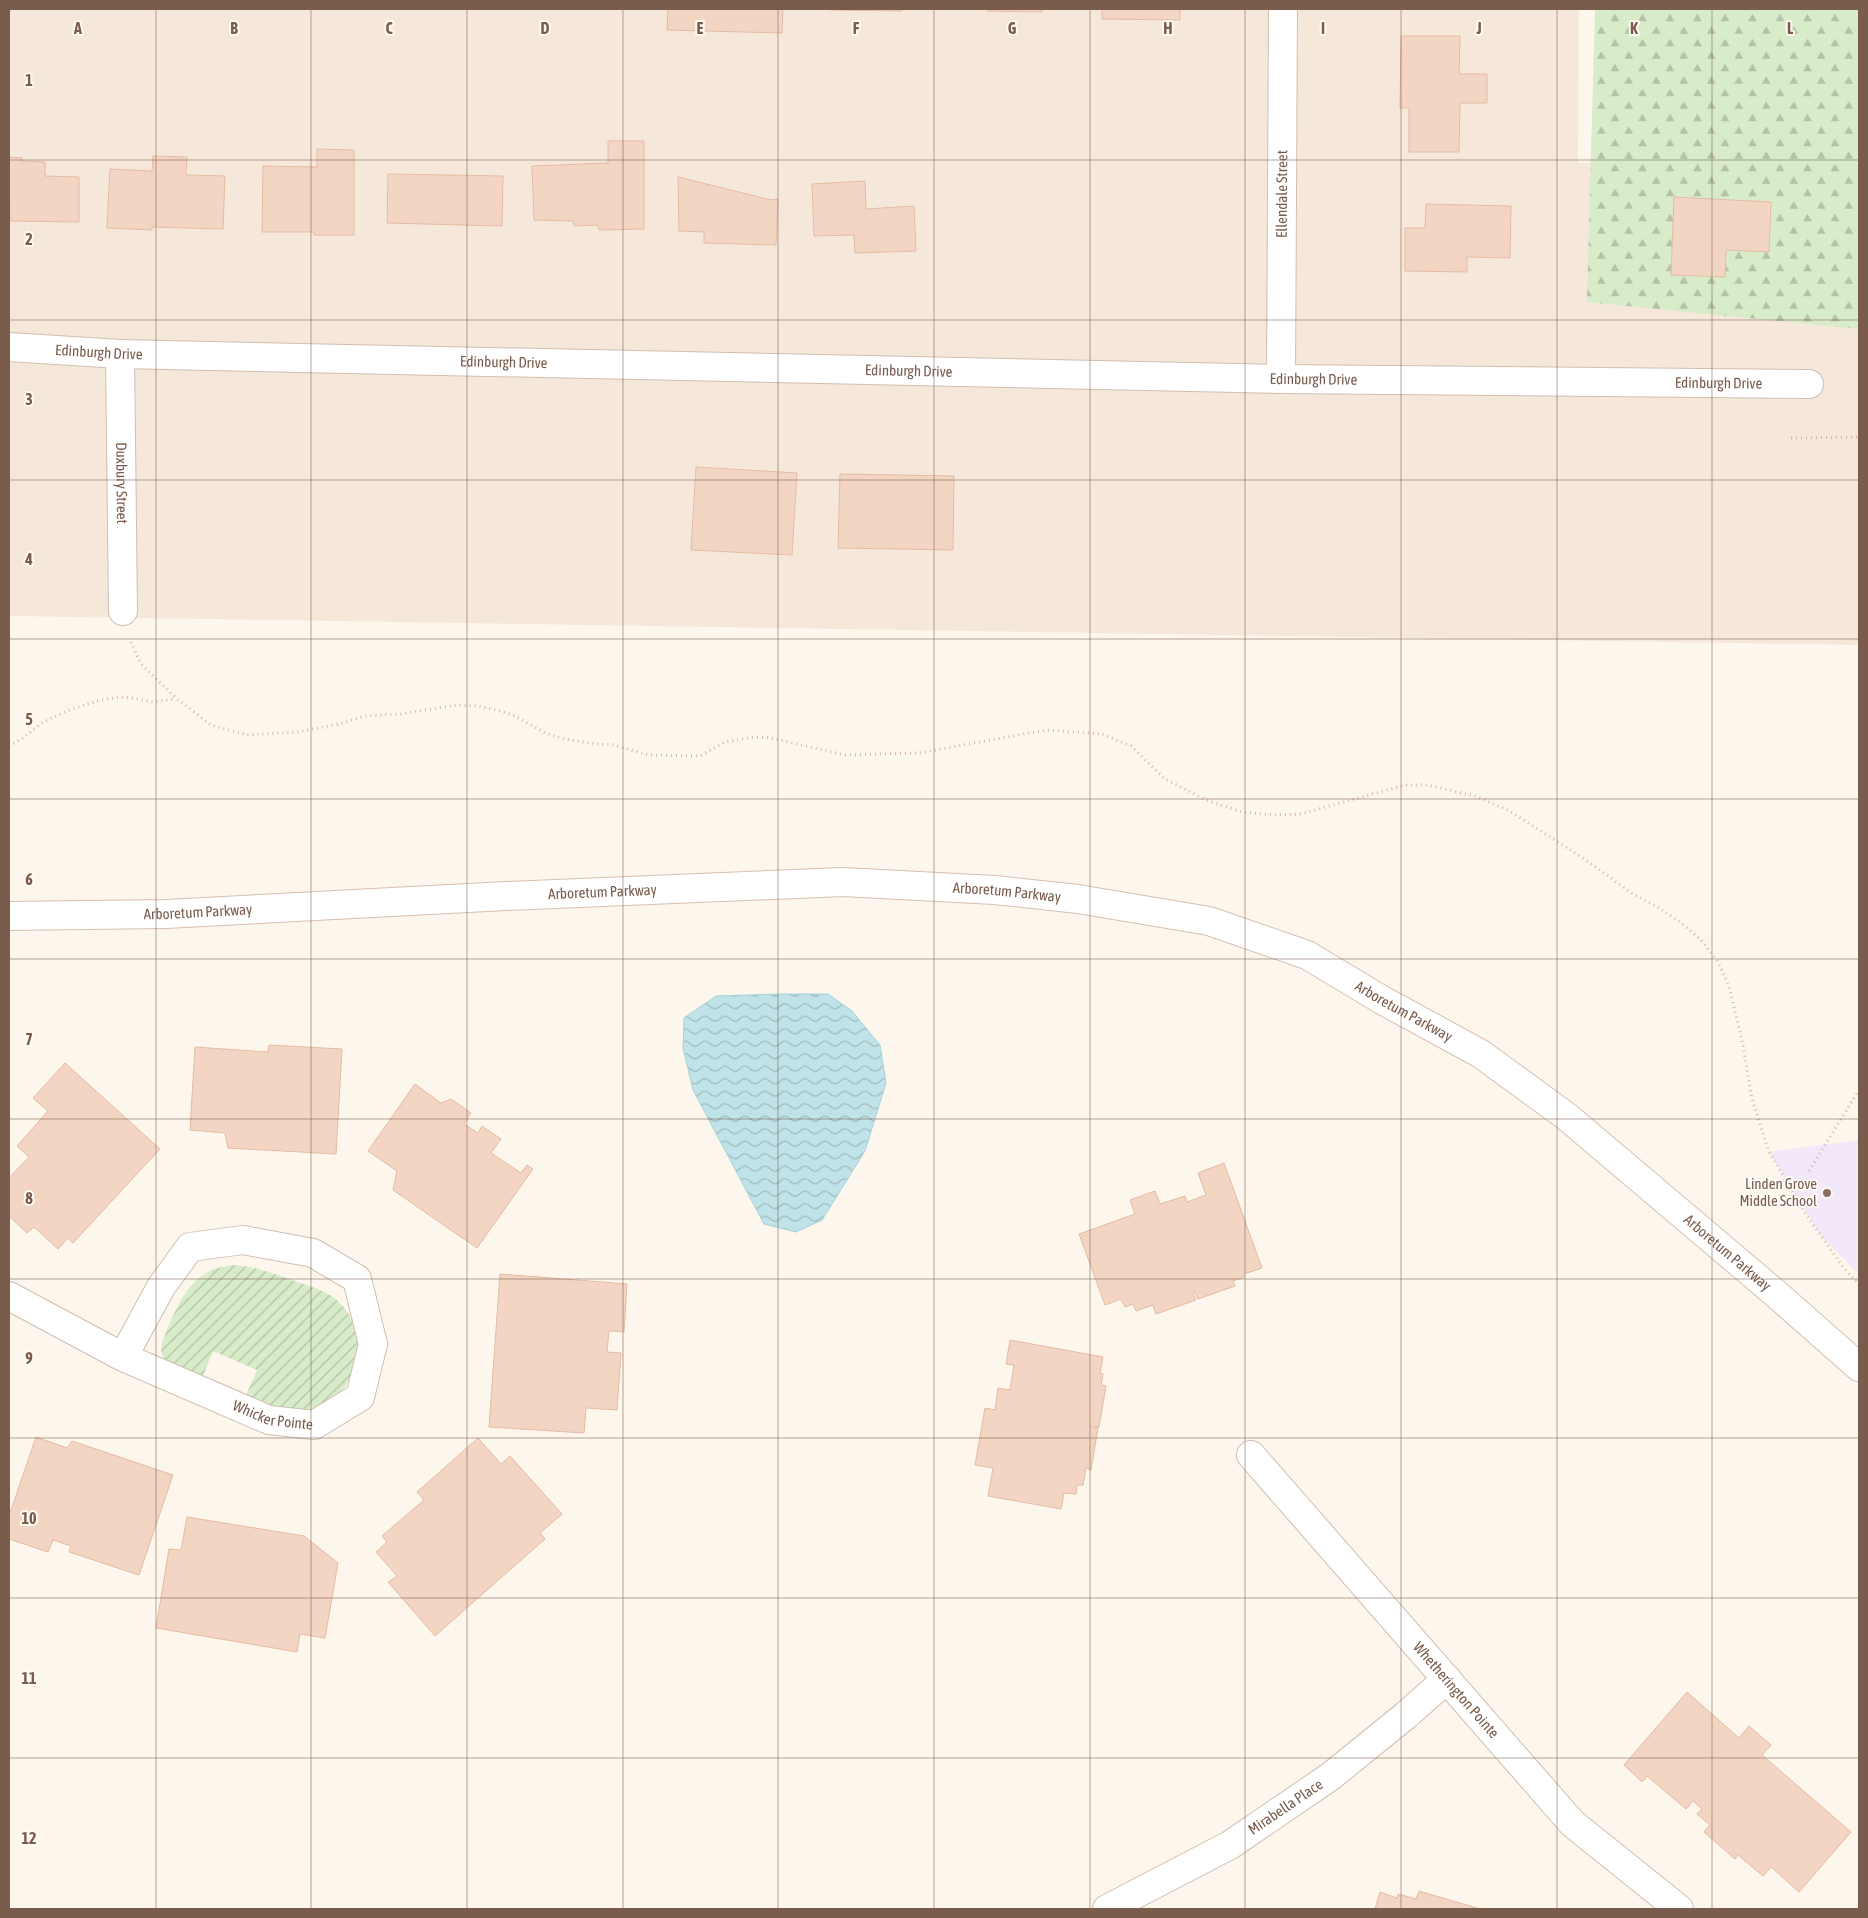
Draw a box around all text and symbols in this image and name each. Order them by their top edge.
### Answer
text: A [73,19,82,37]
text: B [230,19,238,37]
text: C [385,19,393,37]
text: D [541,19,550,37]
text: E [697,19,704,37]
text: F [853,19,860,37]
text: G [1008,19,1017,37]
text: H [1163,19,1173,37]
text: I [1321,19,1325,37]
text: J [1475,19,1482,37]
text: K [1630,19,1638,37]
text: L [1787,19,1794,37]
text: 1 [25,71,33,89]
street label: Ellendale Street [1273,150,1290,238]
text: 2 [25,230,33,248]
street label: Edinburgh Drive [55,341,143,362]
street label: Edinburgh Drive [460,352,548,371]
street label: Edinburgh Drive [865,361,953,380]
street label: Edinburgh Drive [1270,370,1358,388]
street label: Edinburgh Drive [1675,374,1763,392]
text: 3 [25,390,33,408]
street label: Duxbury Street [113,442,131,524]
text: 4 [24,550,33,568]
text: 5 [25,710,33,728]
text: 6 [25,870,33,888]
street label: Arboretum Parkway [952,879,1062,905]
street label: Arboretum Parkway [548,881,657,902]
street label: Arboretum Parkway [143,900,253,922]
street label: Arboretum Parkway [1352,977,1456,1045]
text: 7 [25,1030,33,1048]
place label: Linden Grove Middle School [1739,1175,1817,1209]
marker: Linden Grove Middle School [1821,1187,1833,1199]
text: 8 [25,1189,33,1207]
street label: Arboretum Parkway [1681,1211,1775,1294]
text: 9 [25,1349,33,1367]
street label: Whicker Pointe [230,1396,314,1433]
text: 10 [21,1509,37,1527]
street label: Whetherington Pointe [1410,1638,1503,1741]
text: 11 [21,1669,37,1687]
street label: Mirabella Place [1245,1775,1326,1838]
text: 12 [21,1829,37,1847]

